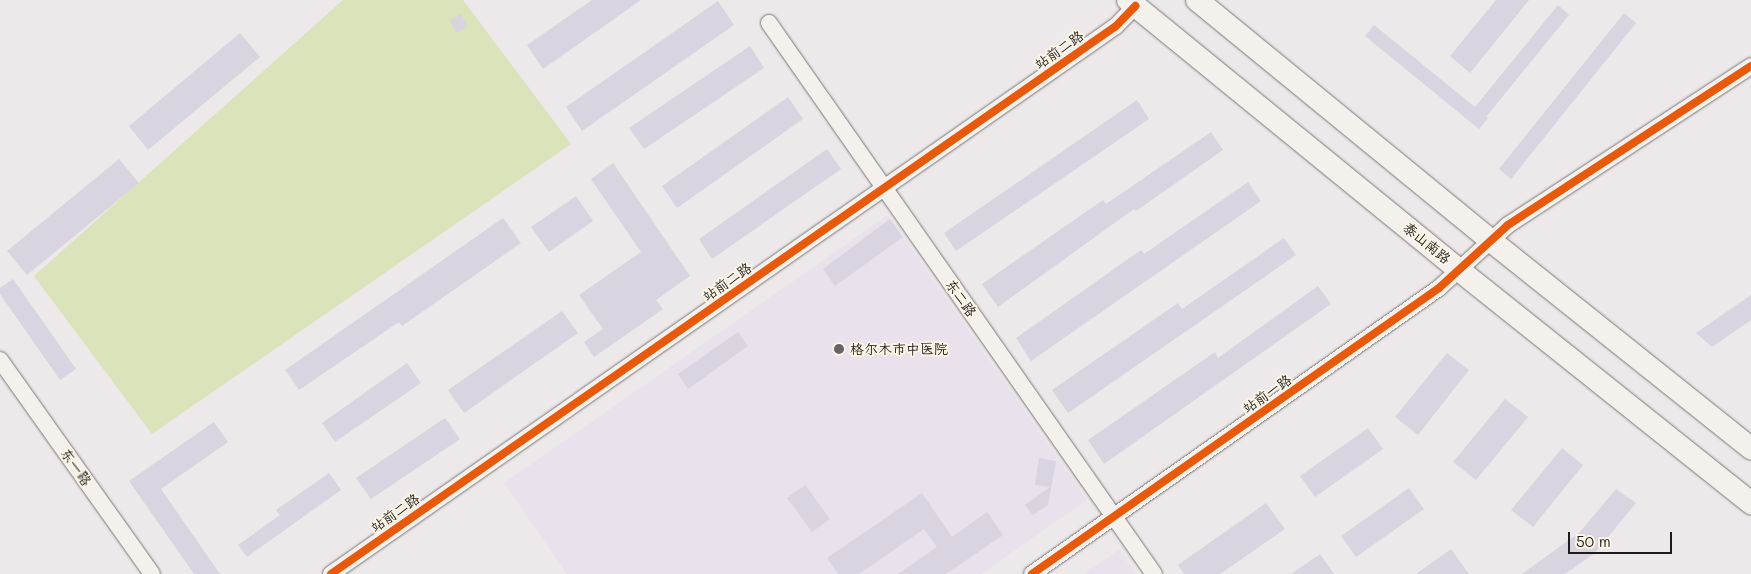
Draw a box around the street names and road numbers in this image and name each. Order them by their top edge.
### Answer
street label: 站前二路 [1031,27,1087,73]
street label: 泰山南路 [1400,219,1454,267]
street label: 站前二路 [699,259,755,305]
street label: 东二路 [942,276,980,320]
street label: 站前一路 [1239,371,1295,417]
street label: 东一路 [57,445,95,489]
street label: 站前二路 [367,490,423,536]

